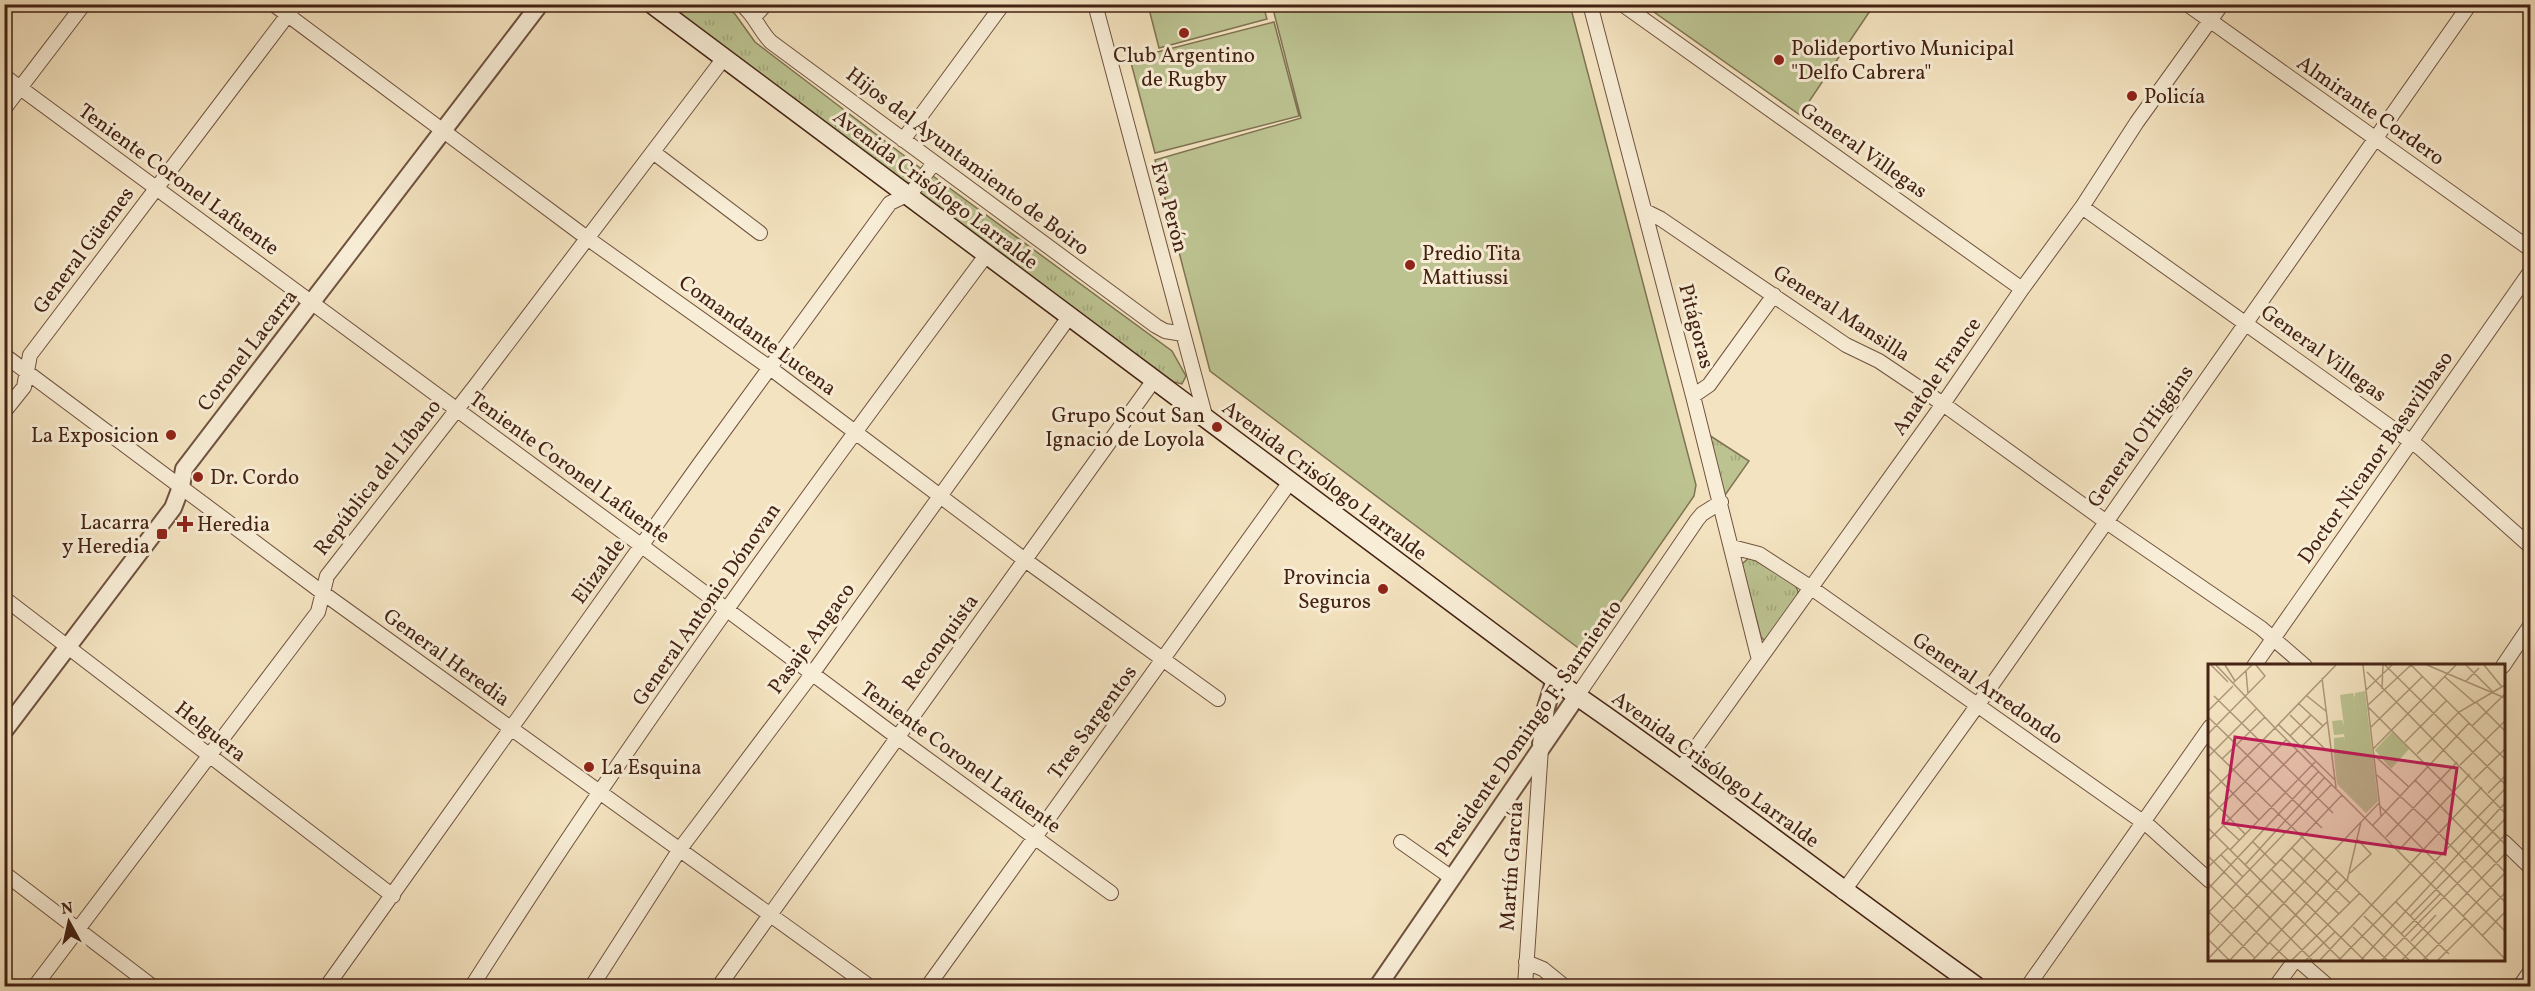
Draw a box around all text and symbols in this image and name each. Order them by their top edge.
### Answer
marker: Club Argentino de Rugby [1177,26,1191,40]
place label: Polideportivo Municipal "Delfo Cabrera" [1791,35,2014,88]
place label: Club Argentino de Rugby [1113,42,1255,95]
street label: Almirante Cordero [2290,49,2450,173]
marker: Polideportivo Municipal "Delfo Cabrera" [1772,53,1786,67]
street label: Hijos del Ayuntamiento de Boiro [839,61,1095,263]
place label: Policía [2144,83,2206,112]
marker: Policía [2125,89,2139,103]
street label: Teniente Coronel Lafuente [72,97,285,263]
street label: General Villegas [1794,97,1933,206]
street label: Avenida Crisólogo Larralde [826,103,1044,277]
street label: Eva Perón [1143,159,1195,256]
street label: General Güemes [27,181,142,320]
place label: Predio Tita Mattiussi [1422,240,1521,293]
marker: Predio Tita Mattiussi [1403,258,1417,272]
street label: General Mansilla [1767,259,1916,370]
street label: Comandante Lucena [672,269,842,403]
street label: Pitágoras [1670,281,1721,372]
street label: Coronel Lacarra [191,284,305,418]
street label: General Villegas [2254,299,2392,410]
street label: Anatole France [1886,312,1989,442]
street label: Doctor Nicanor Basavilbaso [2292,346,2461,570]
street label: General O'Higgins [2081,360,2201,514]
street label: Teniente Coronel Lafuente [463,385,676,551]
street label: República del Líbano [308,393,449,562]
street label: Avenida Crisólogo Larralde [1215,394,1433,568]
place label: Grupo Scout San Ignacio de Loyola [1045,402,1205,455]
marker: Grupo Scout San Ignacio de Loyola [1210,420,1224,434]
place label: La Exposicion [31,422,159,451]
marker: La Exposicion [164,428,178,442]
place label: Dr. Cordo [210,464,299,493]
marker: Dr. Cordo [191,470,205,484]
street label: General Antonio Dónovan [626,498,788,712]
place label: Lacarra y Heredia [62,509,150,562]
place label: Heredia [197,511,270,540]
marker: Heredia [178,517,192,531]
marker: Lacarra y Heredia [155,527,169,541]
street label: Elizalde [566,533,633,610]
place label: Provincia Seguros [1283,564,1371,617]
street label: Pasaje Angaco [762,577,863,701]
marker: Provincia Seguros [1376,582,1390,596]
street label: Reconquista [896,588,986,697]
street label: Presidente Domingo F. Sarmiento [1429,594,1629,863]
street label: General Heredia [377,602,516,714]
street label: General Arredondo [1906,626,2069,752]
street label: Tres Sargentos [1042,660,1145,786]
inset map [2208,664,2505,961]
street label: Teniente Coronel Lafuente [854,675,1067,841]
street label: Avenida Crisólogo Larralde [1605,685,1825,856]
street label: Helguera [168,695,252,769]
place label: La Esquina [601,754,702,783]
marker: La Esquina [582,760,596,774]
street label: Martín García [1493,800,1531,932]
north arrow [39,892,99,952]
text: N [60,897,75,921]

